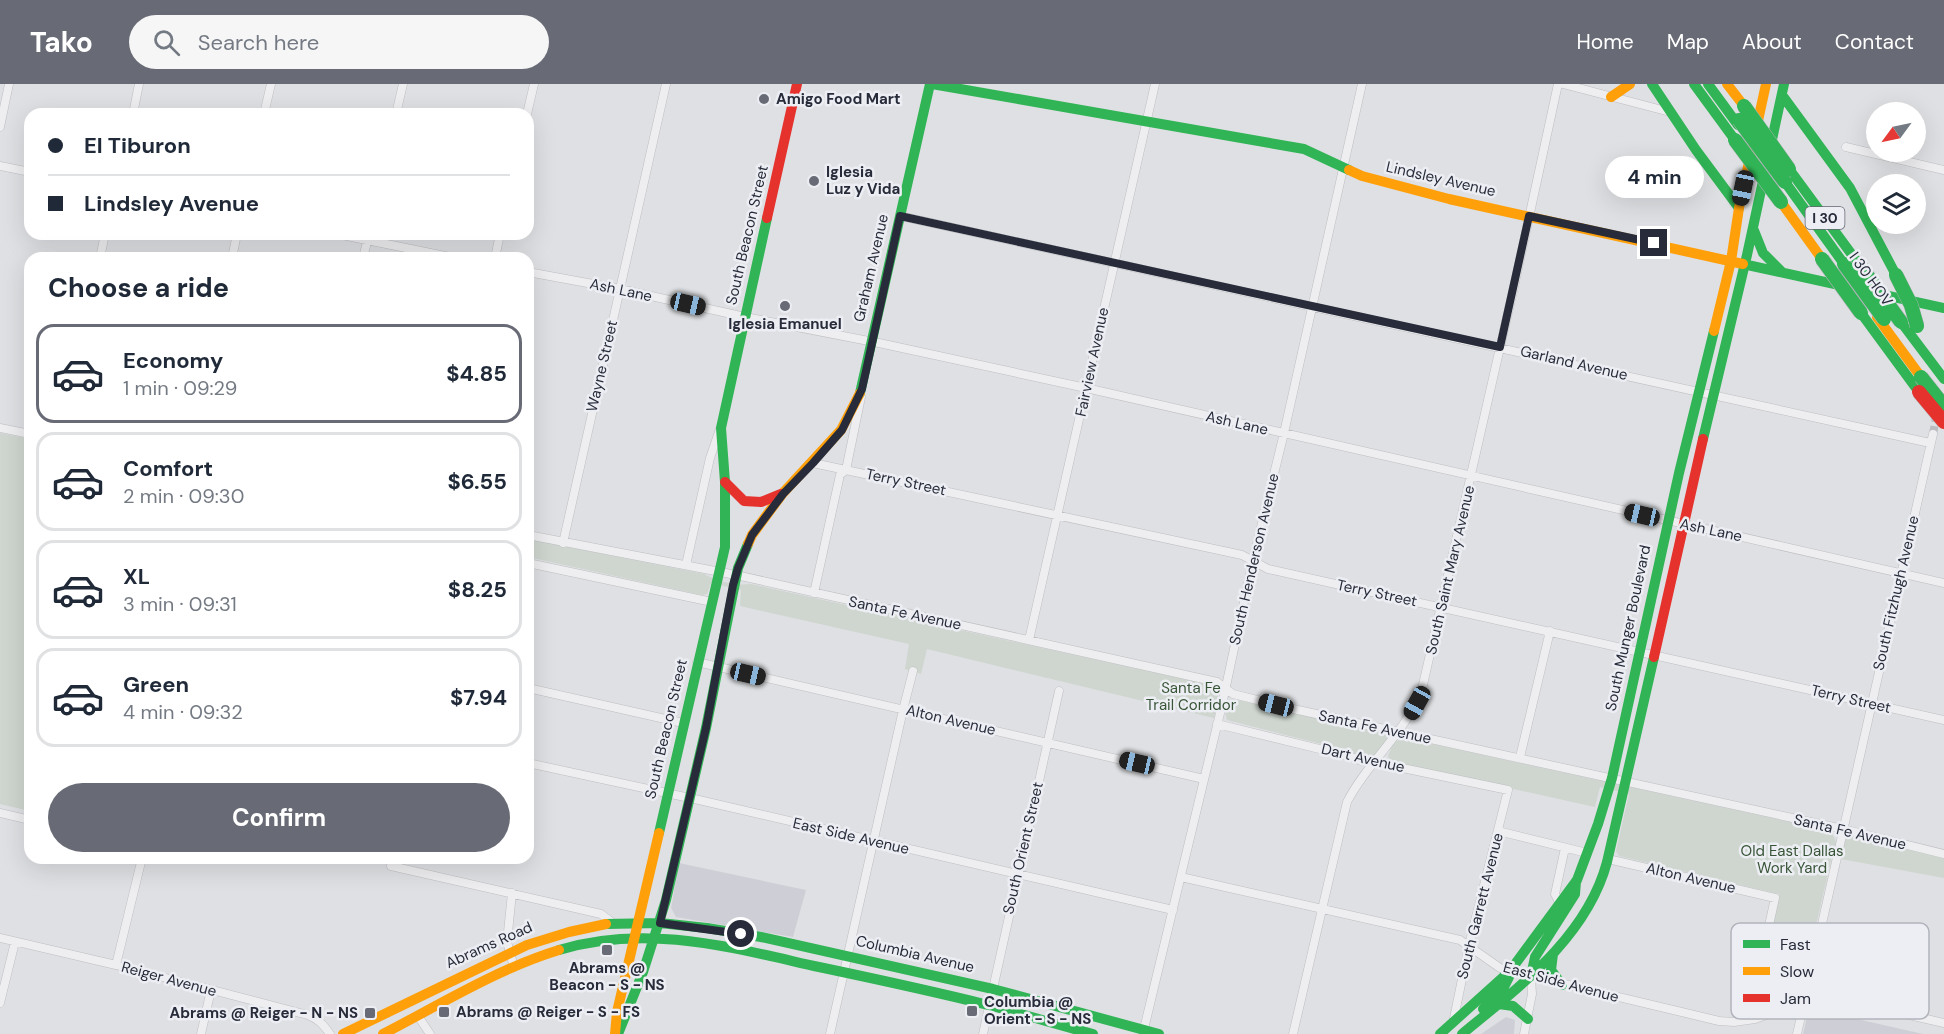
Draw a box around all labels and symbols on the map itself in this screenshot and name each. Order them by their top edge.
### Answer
place label: Amigo Food Mart [776,89,900,109]
marker: Amigo Food Mart [757,92,771,106]
north arrow [1866,102,1926,162]
callout: 4 min [1604,156,1704,198]
street label: Lindsley Avenue [1384,157,1498,201]
place label: Iglesia Luz y Vida [826,162,900,199]
street label: South Beacon Street [721,163,773,307]
car [1730,169,1756,207]
marker: Iglesia Luz y Vida [807,174,821,188]
road number: I 30 [1806,207,1844,229]
street label: Graham Avenue [849,212,893,324]
route end [1640,229,1667,256]
street label: I 30 HOV [1845,248,1897,310]
street label: Ash Lane [588,274,654,306]
car [668,291,708,317]
marker: Iglesia Emanuel [778,299,792,313]
street label: Fairview Avenue [1071,306,1113,418]
place label: Iglesia Emanuel [728,314,842,334]
street label: Wayne Street [582,318,622,414]
street label: Garland Avenue [1518,341,1630,385]
street label: Ash Lane [1204,406,1270,440]
street label: Terry Street [864,464,948,500]
street label: South Henderson Avenue [1225,471,1283,647]
street label: South Saint Mary Avenue [1421,483,1479,657]
car [1622,502,1662,528]
street label: Ash Lane [1678,514,1744,546]
street label: South Fitzhugh Avenue [1868,514,1924,672]
street label: South Munger Boulevard [1601,543,1655,713]
street label: Terry Street [1335,575,1419,611]
street label: Santa Fe Avenue [847,591,963,635]
street label: South Beacon Street [640,657,692,801]
car [728,661,768,687]
park label: Santa Fe Trail Corridor [1146,678,1237,715]
street label: Terry Street [1809,680,1893,718]
car [1400,683,1434,723]
car [1256,692,1296,718]
street label: Alton Avenue [904,700,998,740]
street label: Santa Fe Avenue [1317,705,1433,749]
street label: Dart Avenue [1319,739,1407,777]
car [1117,750,1157,776]
street label: South Orient Street [998,780,1048,916]
street label: Santa Fe Avenue [1792,809,1908,855]
street label: East Side Avenue [791,813,911,859]
street label: South Garrett Avenue [1452,831,1508,981]
park label: Old East Dallas Work Yard [1741,841,1843,878]
street label: Alton Avenue [1644,858,1738,898]
street label: Abrams Road [443,917,535,973]
route start [727,920,754,947]
legend [1731,923,1929,1019]
street label: Columbia Avenue [854,931,976,977]
text: Fast [1780,934,1811,955]
marker: Abrams @ Beacon - S - NS [600,943,614,957]
street label: Reiger Avenue [119,957,219,1001]
street label: East Side Avenue [1501,957,1621,1007]
place label: Abrams @ Beacon - S - NS [549,958,665,995]
text: Slow [1780,961,1814,982]
text: Jam [1780,988,1811,1009]
place label: Columbia @ Orient - S - NS [984,992,1091,1029]
place label: Abrams @ Reiger - S - FS [456,1002,640,1022]
place label: Abrams @ Reiger - N - NS [170,1003,358,1023]
marker: Columbia @ Orient - S - NS [965,1004,979,1018]
marker: Abrams @ Reiger - S - FS [437,1005,451,1019]
marker: Abrams @ Reiger - N - NS [363,1006,377,1020]

